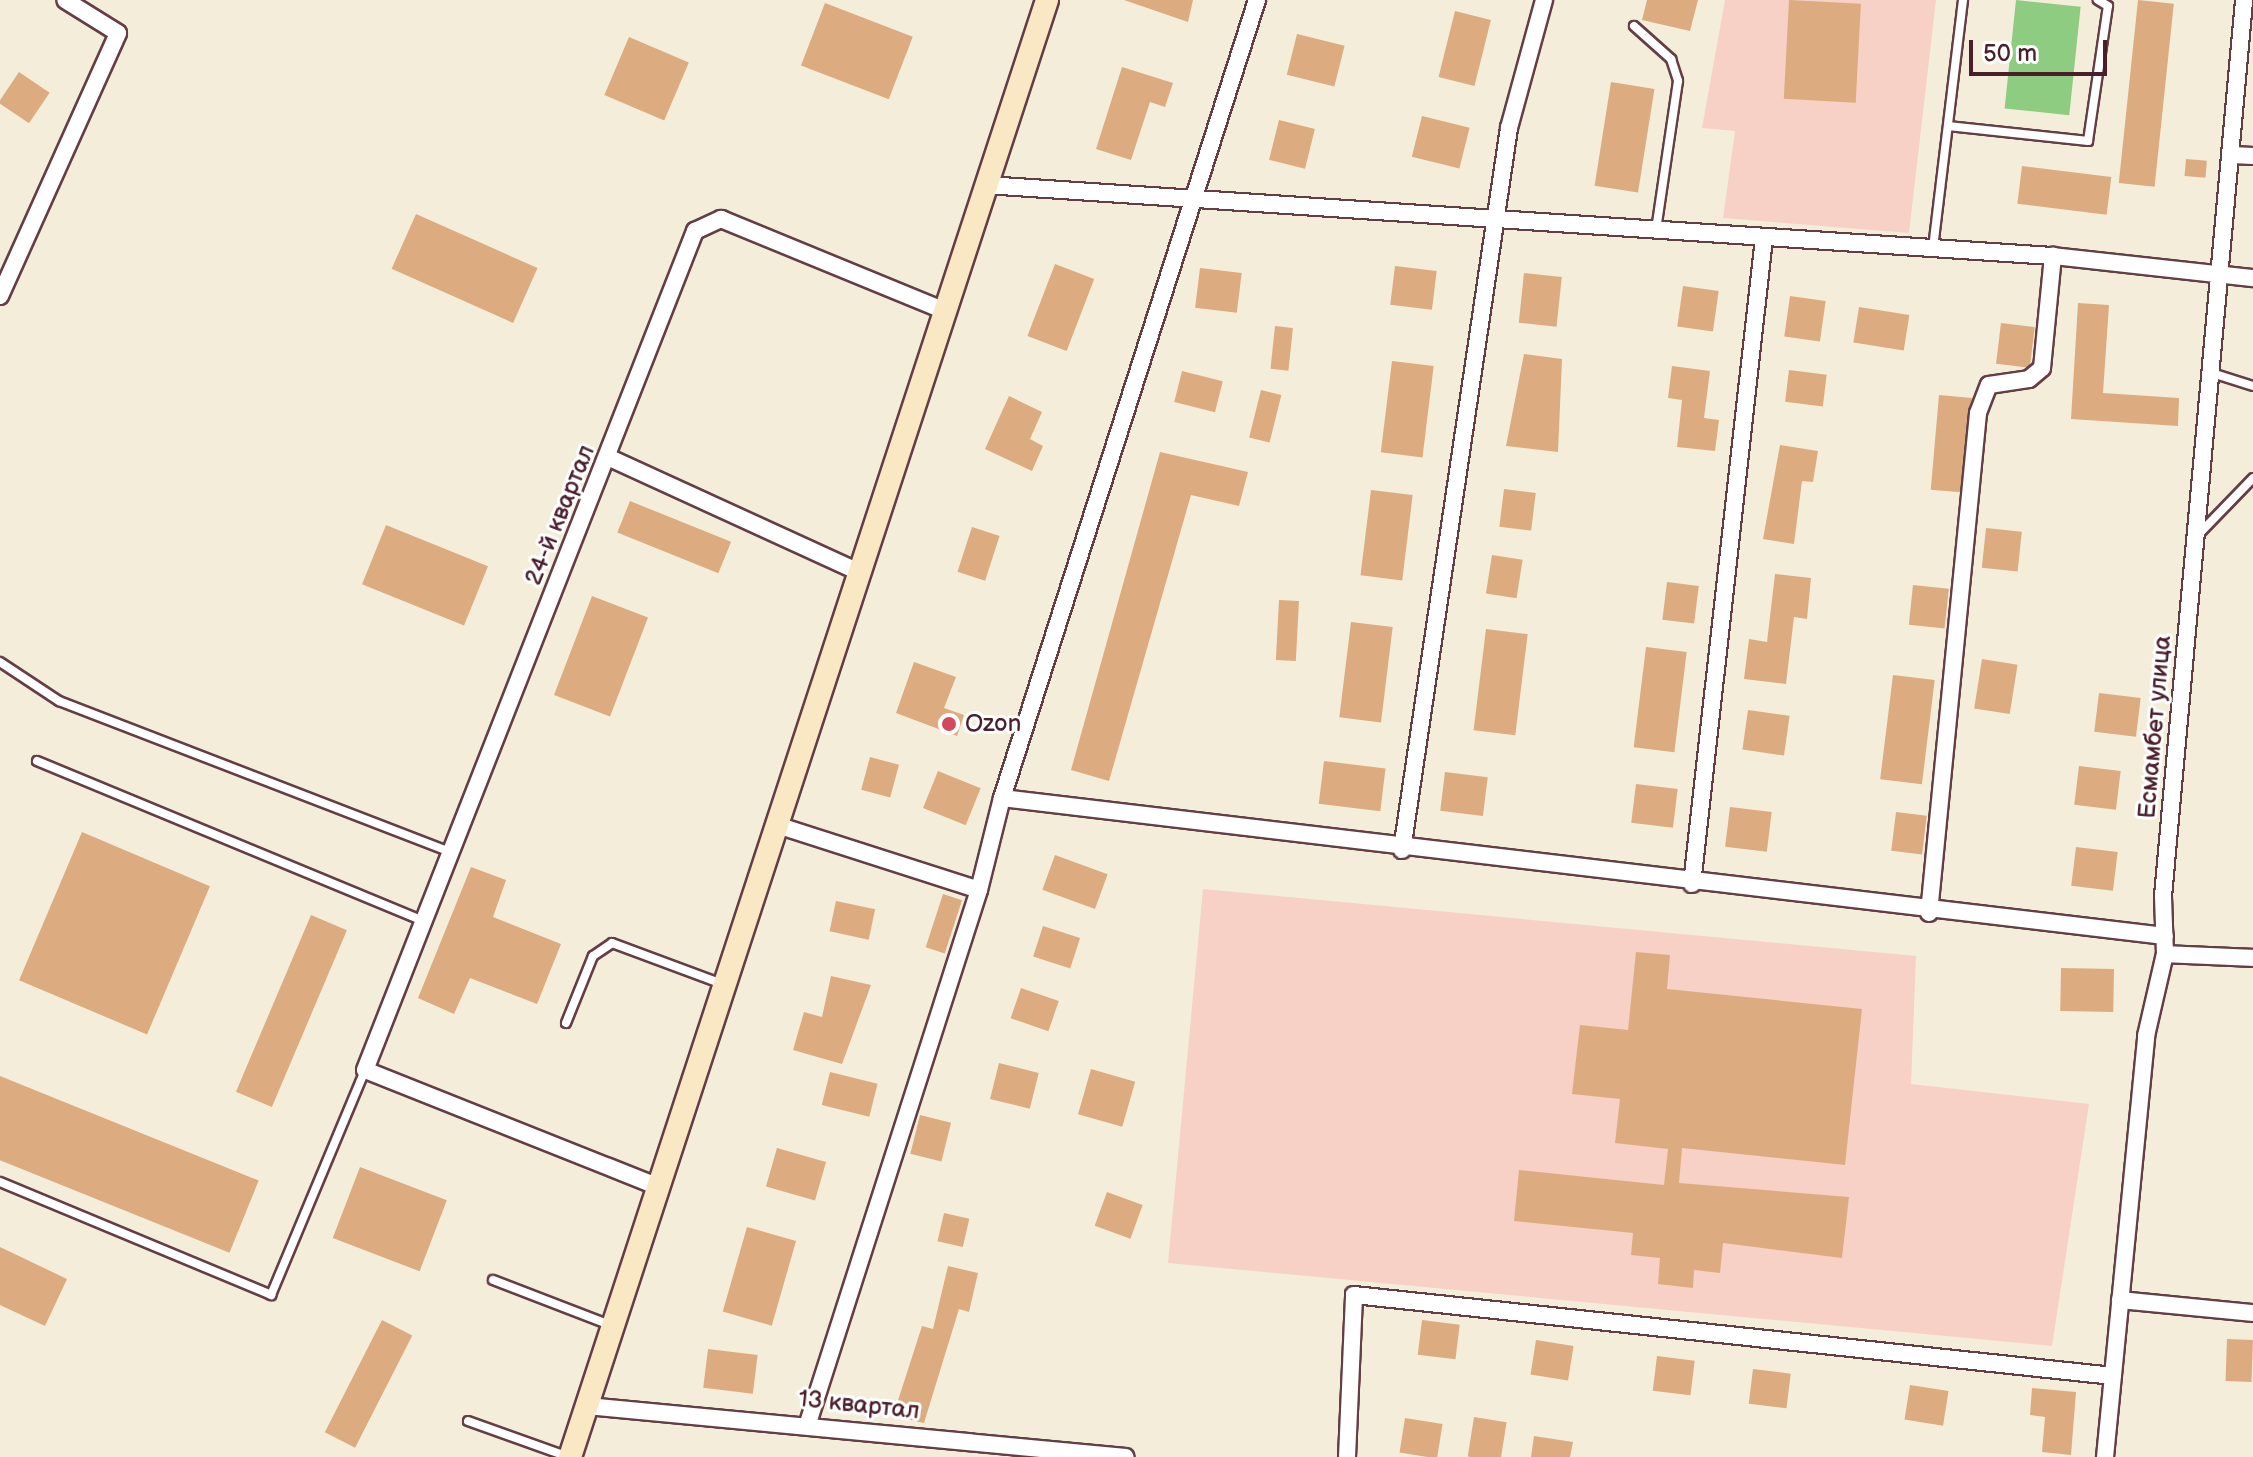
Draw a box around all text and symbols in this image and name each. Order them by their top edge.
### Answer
scale bar [1973,24,2111,74]
text: 50 m [1983,39,2037,68]
street label: 24-й квартал [519,441,601,589]
street label: Есмамбет улица [2133,634,2177,820]
place label: Ozon [965,710,1021,738]
marker: Ozon [940,715,958,733]
street label: 13 квартал [797,1384,921,1426]

